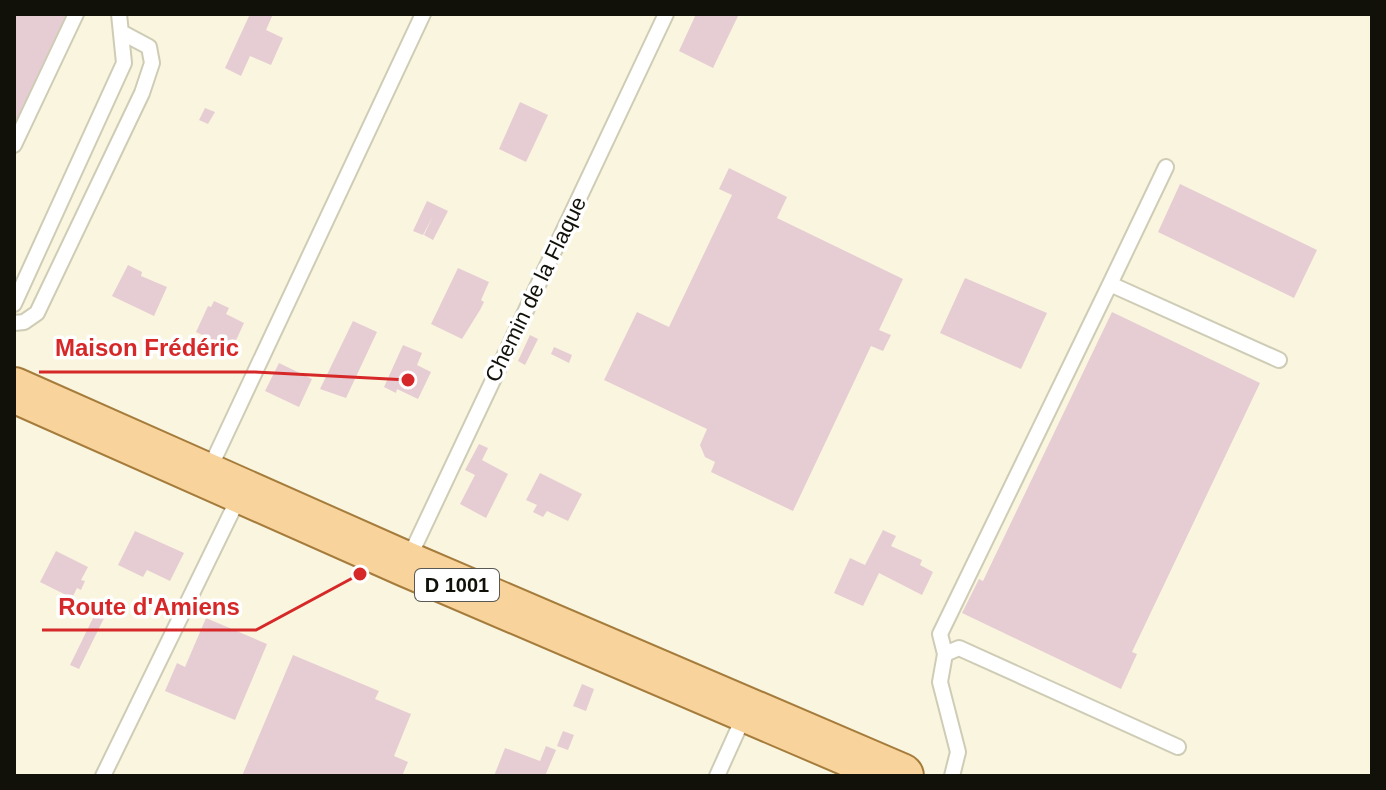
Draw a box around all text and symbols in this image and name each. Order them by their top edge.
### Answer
street label: Chemin de la Flaque [480,193,591,386]
callout: Maison Frédéric [39,324,255,372]
text: Maison Frédéric [55,334,239,361]
road number: D 1001 [415,569,499,601]
callout: Route d'Amiens [42,582,256,630]
text: Route d'Amiens [58,593,240,620]

